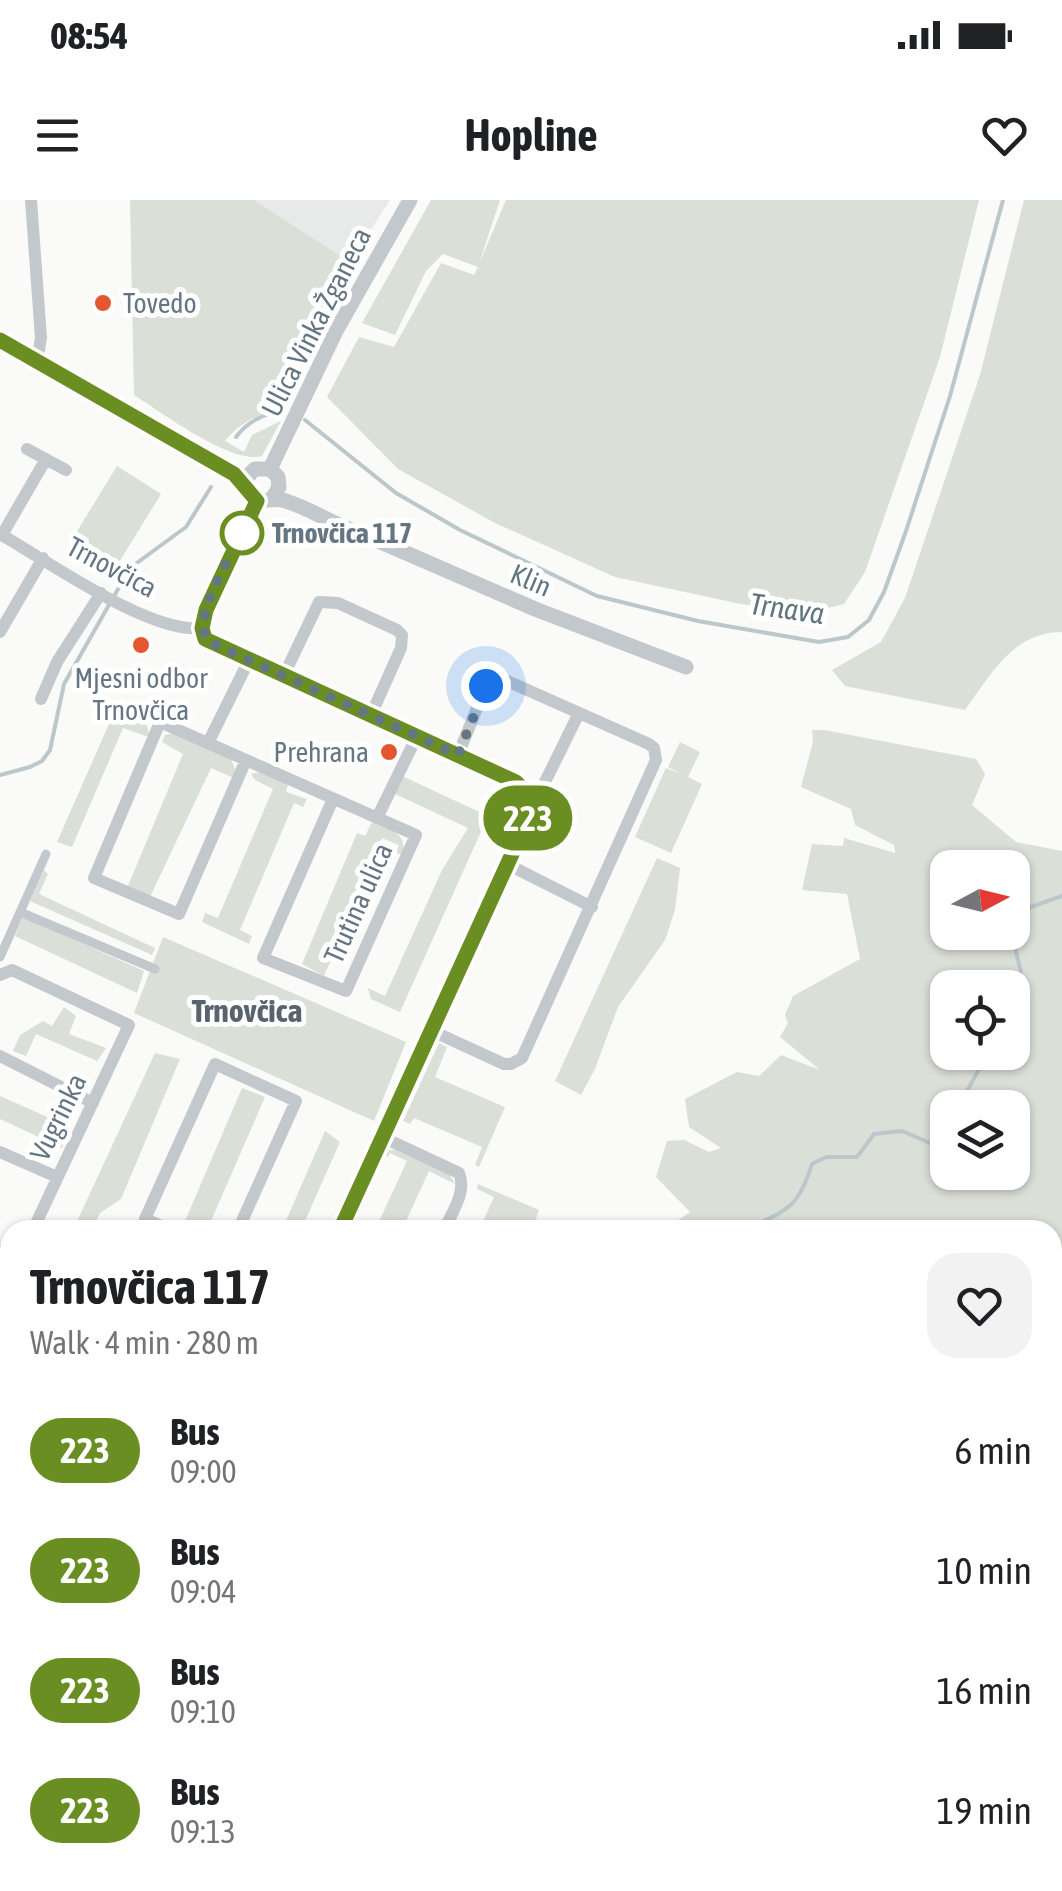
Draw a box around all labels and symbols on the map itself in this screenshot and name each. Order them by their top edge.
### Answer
street label: Ulica Vinka Žganeca [255,222,377,422]
place label: Tovedo [123,287,197,319]
marker: Tovedo [92,292,114,314]
marker: Trnovčica 117 [221,512,263,554]
place label: Trnovčica 117 [272,517,412,549]
street label: Trnovčica [62,530,162,604]
street label: Klin [506,557,556,603]
water label: Trnava [748,586,827,630]
marker: Mjesni odbor Trnovčica [130,634,152,656]
your location [461,661,511,711]
place label: Mjesni odbor Trnovčica [75,662,208,726]
place label: Prehrana [273,736,369,768]
marker: Prehrana [378,741,400,763]
line badge: 223 [470,786,586,850]
street label: Trutina ulica [317,838,399,968]
north arrow [930,850,1030,950]
district label: Trnovčica [192,992,302,1029]
street label: Vugrinka [23,1068,93,1166]

